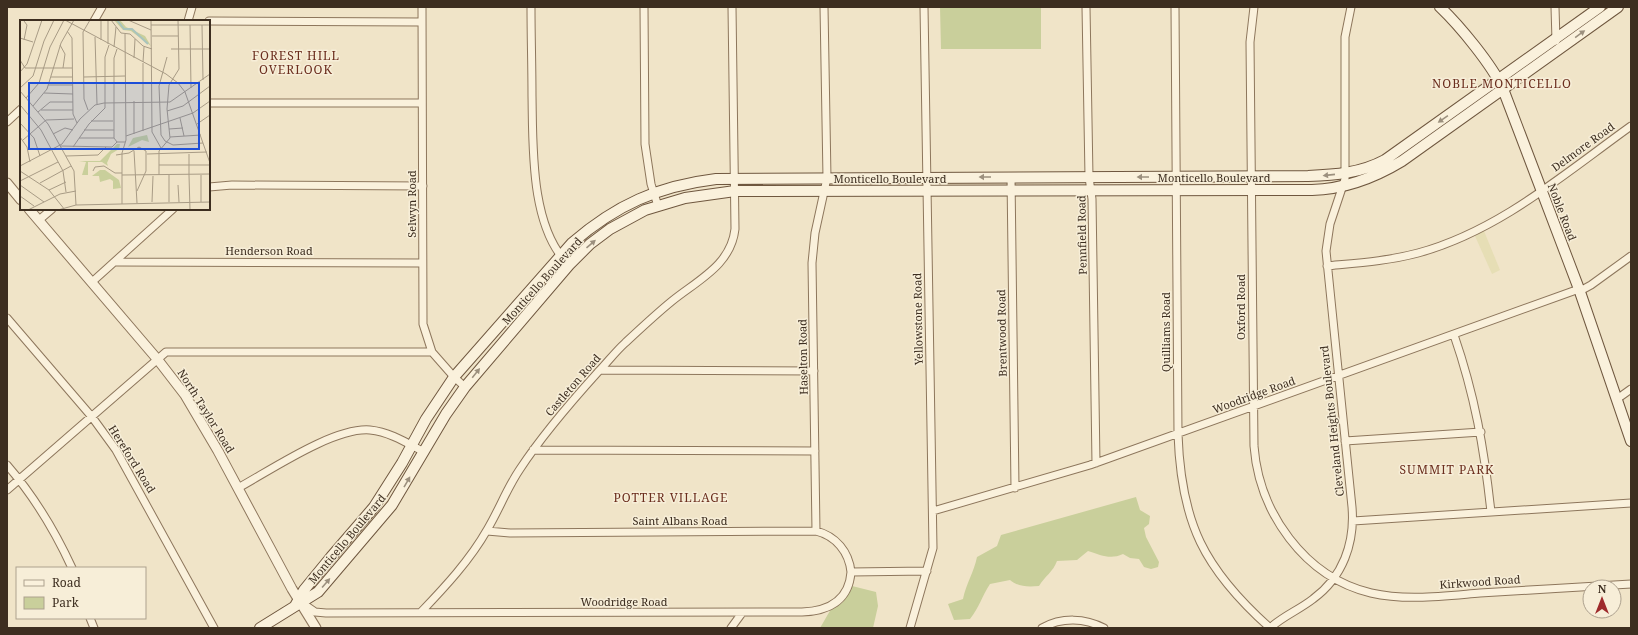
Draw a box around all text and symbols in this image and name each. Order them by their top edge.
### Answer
inset map [20,20,210,210]
one-way arrow [1575,30,1586,38]
district label: FOREST HILL OVERLOOK [252,47,340,78]
district label: NOBLE MONTICELLO [1432,75,1572,92]
one-way arrow [1438,114,1449,123]
street label: Delmore Road [1548,119,1617,175]
street label: Selwyn Road [404,170,419,238]
street label: Monticello Boulevard [1158,170,1271,185]
street label: Monticello Boulevard [834,171,947,186]
one-way arrow [1323,171,1335,178]
one-way arrow [978,174,991,180]
one-way arrow [1136,174,1149,180]
street label: Noble Road [1545,181,1580,243]
street label: Pennfield Road [1073,195,1090,275]
street label: Monticello Boulevard [498,234,585,328]
one-way arrow [586,240,596,249]
street label: Henderson Road [225,243,313,258]
street label: Yellowstone Road [909,273,926,366]
street label: Oxford Road [1233,274,1248,340]
street label: Brentwood Road [993,289,1010,377]
street label: Quilliams Road [1158,292,1173,372]
street label: Haselton Road [794,319,811,395]
street label: Cleveland Heights Boulevard [1316,345,1347,497]
street label: Castleton Road [541,350,604,419]
street label: North Taylor Road [174,366,238,456]
one-way arrow [472,367,481,378]
street label: Woodridge Road [1210,373,1297,416]
street label: Hereford Road [106,422,159,496]
district label: SUMMIT PARK [1400,461,1494,478]
one-way arrow [403,476,410,488]
district label: POTTER VILLAGE [614,489,728,506]
street label: Monticello Boulevard [305,490,389,587]
street label: Saint Albans Road [632,513,728,528]
legend [16,567,146,619]
street label: Kirkwood Road [1439,571,1521,592]
text: Road [52,574,82,591]
one-way arrow [321,578,330,589]
north arrow [1582,579,1622,619]
text: N [1598,581,1607,596]
text: Park [52,594,80,611]
street label: Woodridge Road [581,594,668,609]

